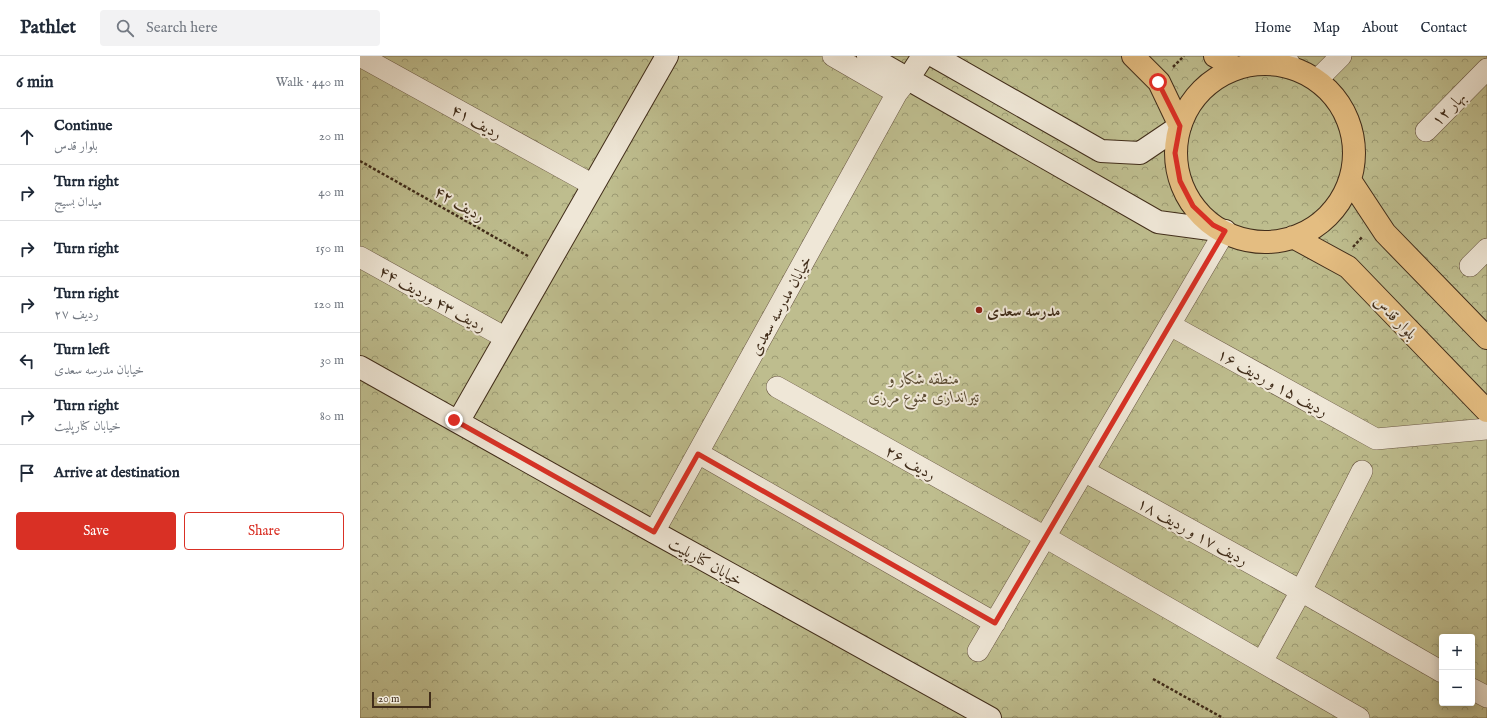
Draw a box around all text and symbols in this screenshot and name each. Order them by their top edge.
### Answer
search box [100,10,380,46]
text: Pathlet [20,16,76,40]
icon: search [114,17,136,39]
text: Search here [146,18,218,37]
text: Home [1255,19,1291,37]
text: Map [1313,19,1340,37]
text: About [1362,19,1398,37]
text: Contact [1420,19,1467,37]
text: 6 min [16,72,54,93]
route start [1149,73,1167,91]
text: Walk · 440 m [276,74,344,91]
street label: بهار ۱۲ [1428,88,1471,131]
street label: ردیف ۴۱ [447,101,505,145]
text: Continue [54,116,112,135]
icon: ahead [16,126,38,148]
text: 20 m [319,128,344,145]
text: بلوار قدس [54,138,98,155]
text: Turn right [54,172,119,191]
icon: right [16,182,38,204]
street label: ردیف ۴۲ [430,182,488,227]
text: 40 m [318,184,344,201]
text: میدان بسیج [54,194,102,211]
icon: right [16,238,38,260]
text: Turn right [54,239,119,258]
text: 150 m [315,240,344,257]
street label: خیابان مدرسه سعدی [746,253,817,359]
street label: ردیف ۴۳ وردیف ۴۴ [375,262,489,338]
text: Turn right [54,284,119,303]
street label: بلوار قدس [1369,292,1420,345]
icon: right [16,294,38,316]
text: 120 m [314,296,344,313]
place label: مدرسه سعدی [987,302,1061,322]
marker: مدرسه سعدی [974,305,984,315]
text: ردیف ۲۷ [54,306,99,323]
text: Turn left [54,340,110,359]
street label: ردیف ۱۵ و ردیف ۱۶ [1213,345,1331,422]
icon: left [16,350,38,372]
text: 30 m [320,352,344,369]
text: خیابان مدرسه سعدی [54,362,144,379]
park label: منطقه شکار و تیراندازی ممنوع مرزی [868,370,980,410]
text: Turn right [54,396,119,415]
icon: right [16,406,38,428]
text: 80 m [320,408,344,425]
route end [445,411,463,429]
text: خیابان کنارپلیت [54,418,121,435]
street label: ردیف ۲۶ [881,442,939,486]
icon: arrive [16,462,38,484]
text: Arrive at destination [54,463,180,482]
street label: ردیف ۱۷ و ردیف ۱۸ [1133,494,1251,571]
button: Save [16,512,176,550]
button: Share [184,512,344,550]
street label: خیابان کنارپلیت [664,534,746,591]
map controls [1439,634,1475,706]
button: + [1439,634,1475,670]
button: − [1439,670,1475,706]
scale bar [372,690,431,709]
text: 20 m [378,692,399,706]

